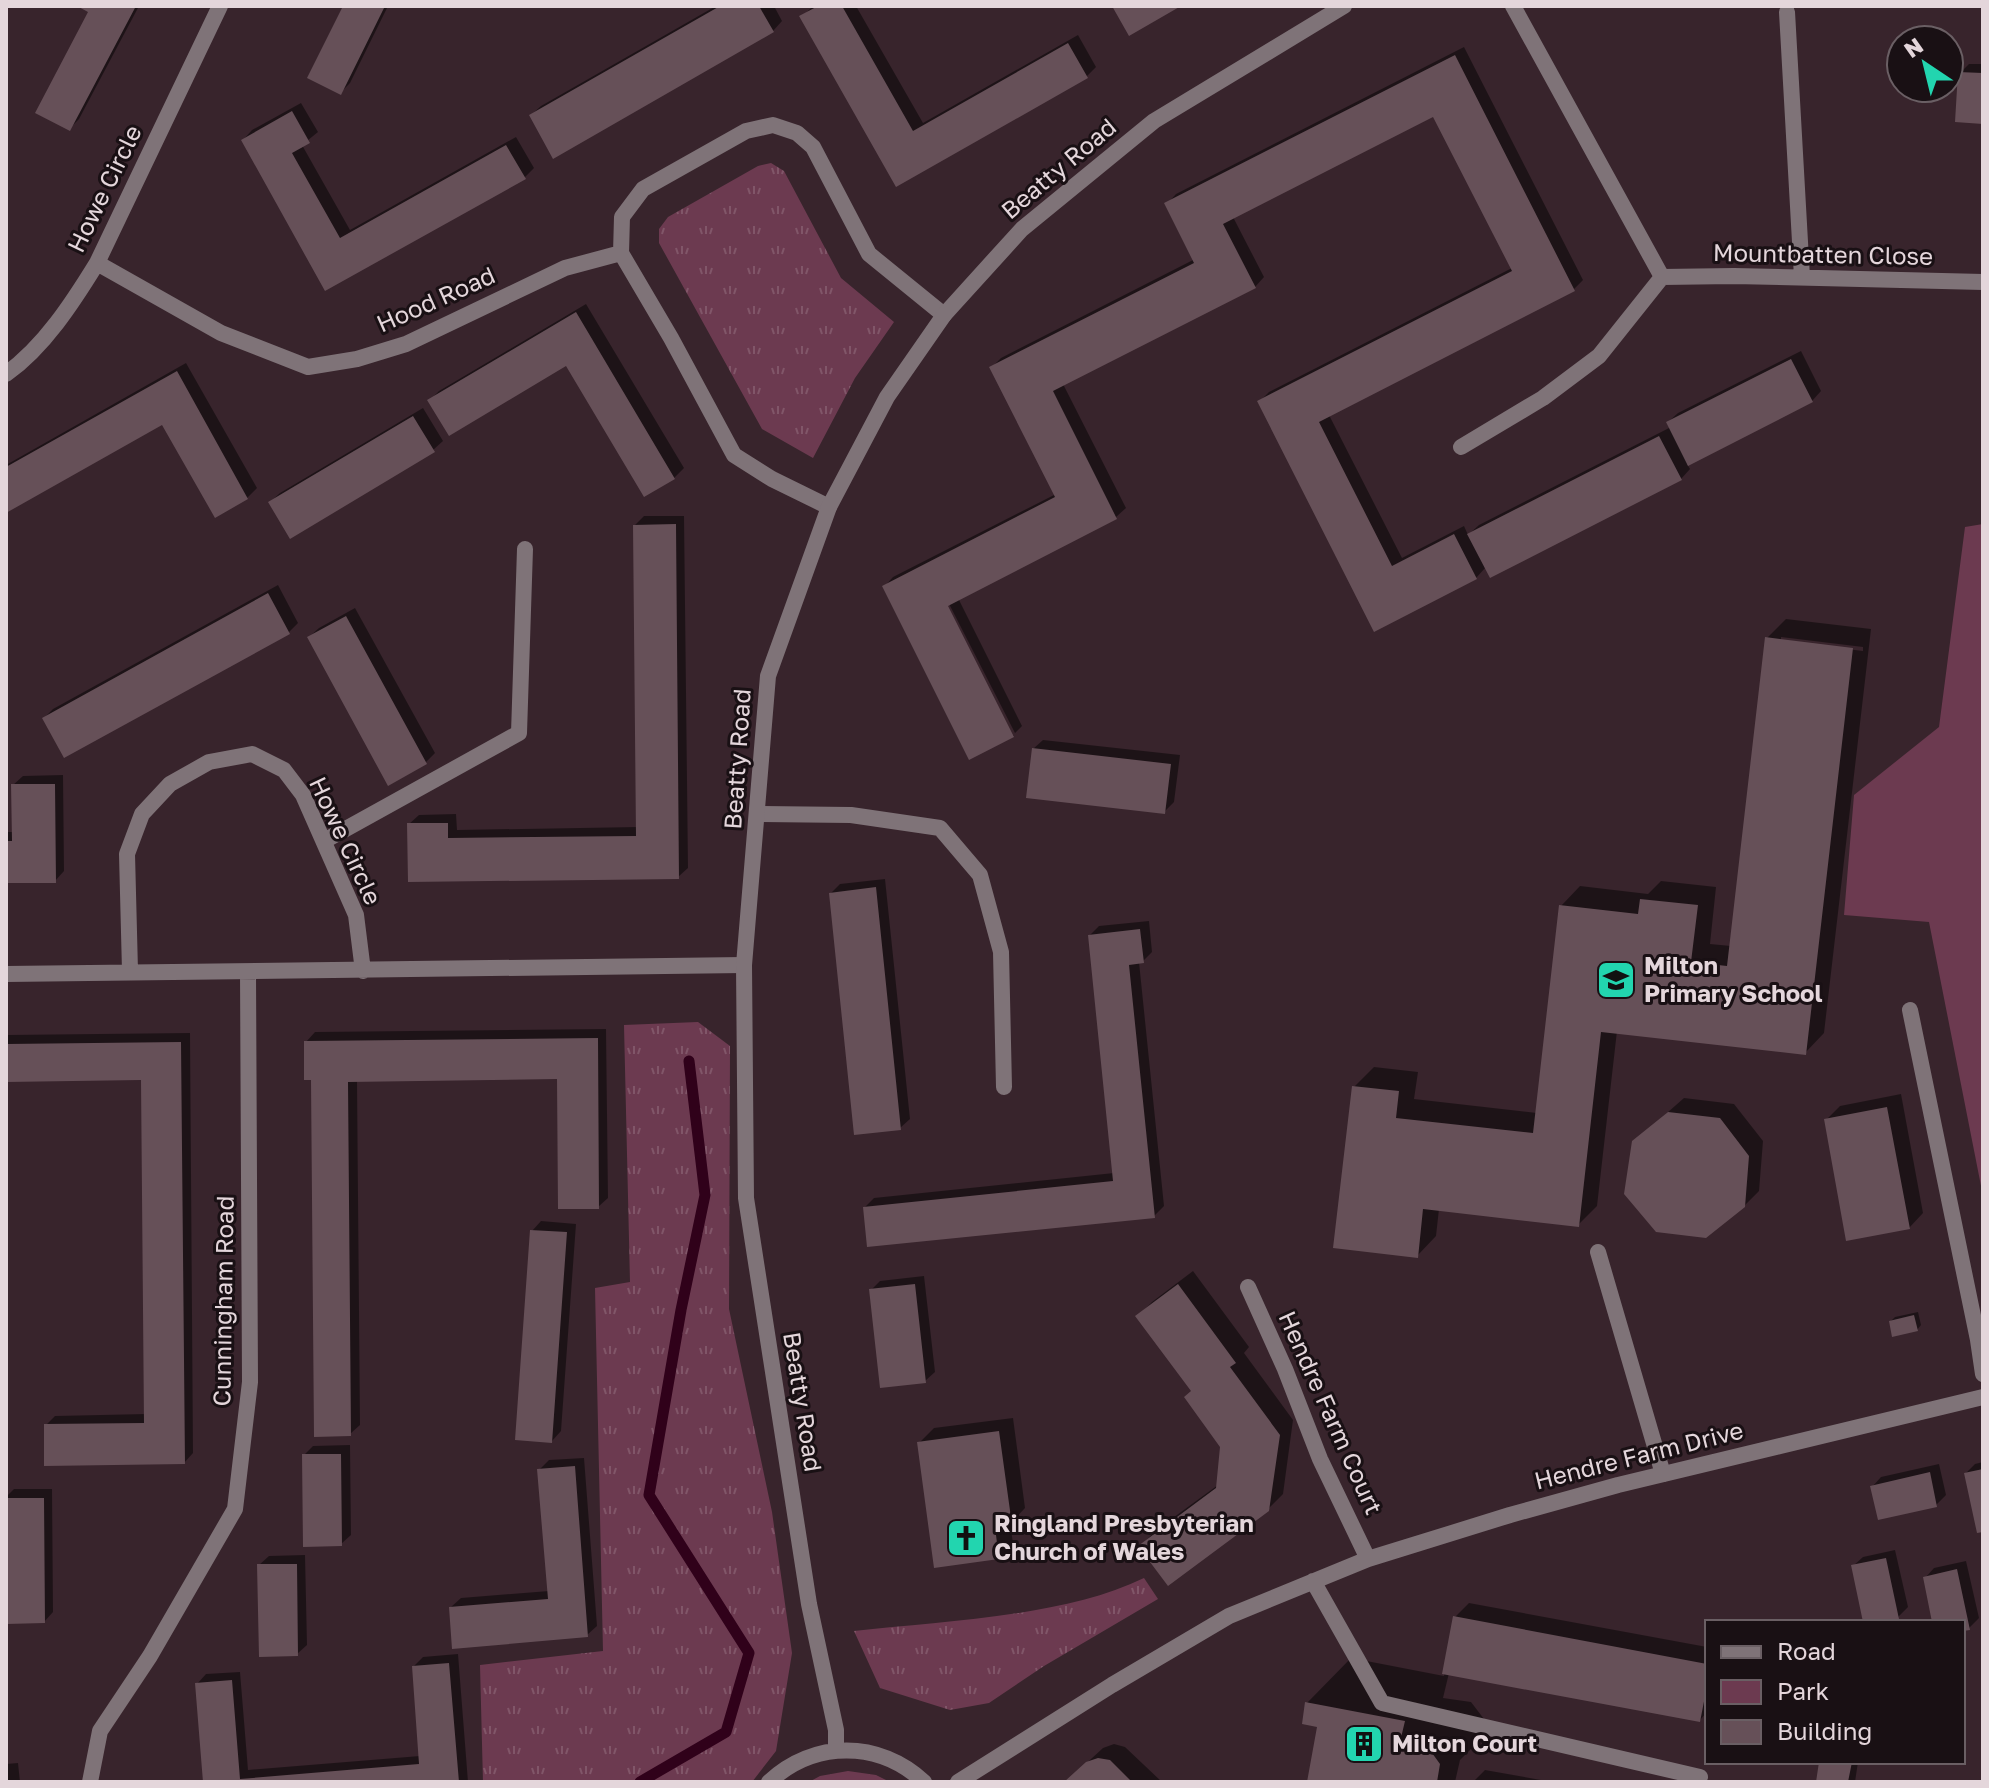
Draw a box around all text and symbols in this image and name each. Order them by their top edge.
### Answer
north arrow [1885,24,1965,104]
text: N [1899,31,1928,63]
street label: Beatty Road [995,111,1121,224]
street label: Howe Circle [60,120,147,257]
street label: Mountbatten Close [1713,237,1933,270]
street label: Hood Road [372,260,499,338]
street label: Beatty Road [717,688,756,830]
street label: Howe Circle [304,772,389,909]
place label: Milton Primary School [1644,950,1823,1007]
school or university icon: Milton Primary School [1595,959,1637,1001]
street label: Cunningham Road [206,1195,239,1407]
street label: Hendre Farm Court [1274,1306,1389,1518]
street label: Beatty Road [778,1330,829,1474]
street label: Hendre Farm Drive [1531,1415,1746,1495]
place label: Ringland Presbyterian Church of Wales [994,1508,1254,1565]
church icon: Ringland Presbyterian Church of Wales [945,1517,987,1559]
legend [1705,1620,1965,1764]
text: Road [1777,1636,1836,1665]
text: Park [1777,1676,1829,1705]
text: Building [1777,1716,1872,1745]
building icon: Milton Court [1343,1723,1385,1765]
place label: Milton Court [1392,1728,1537,1757]

